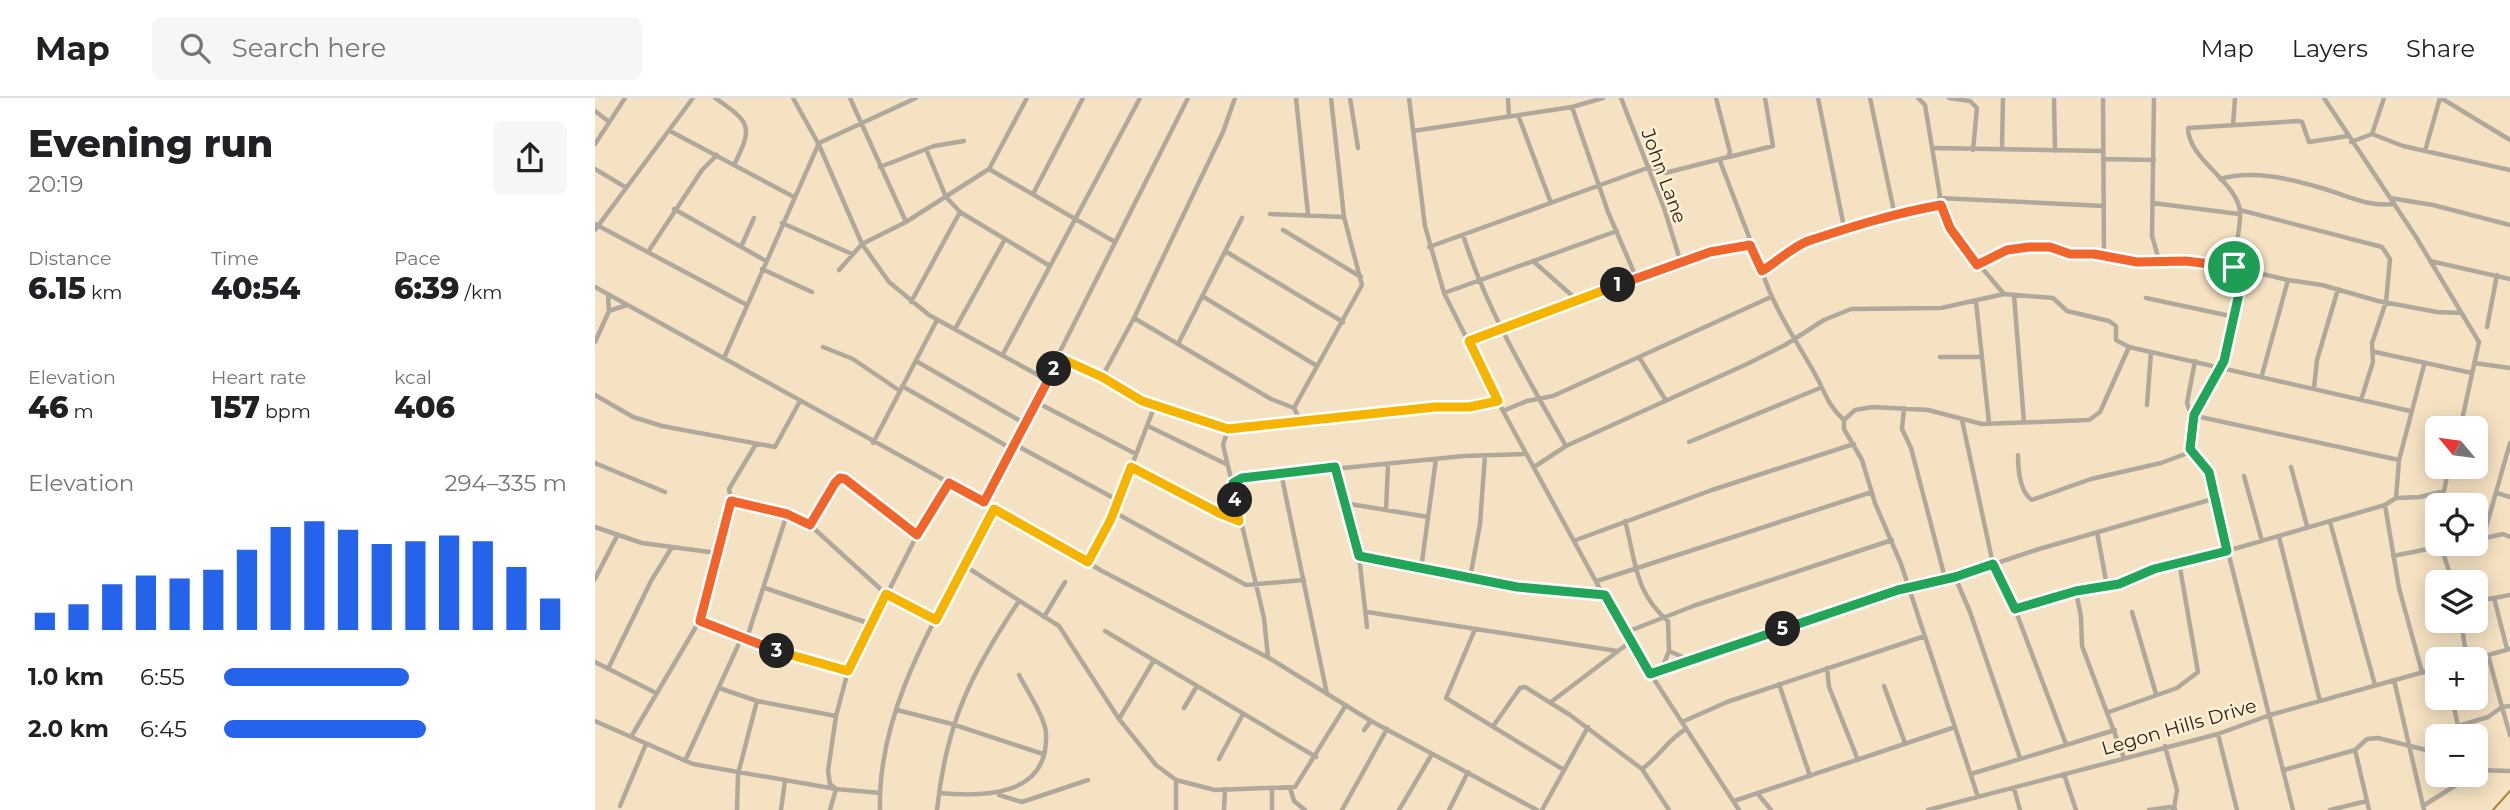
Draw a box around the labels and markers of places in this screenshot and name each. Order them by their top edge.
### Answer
pin [2204,237,2264,297]
pin: 1 [1601,268,1635,302]
pin: 2 [1037,352,1071,386]
pin: 4 [1217,482,1253,518]
pin: 5 [1765,612,1801,646]
pin: 3 [759,634,795,668]

